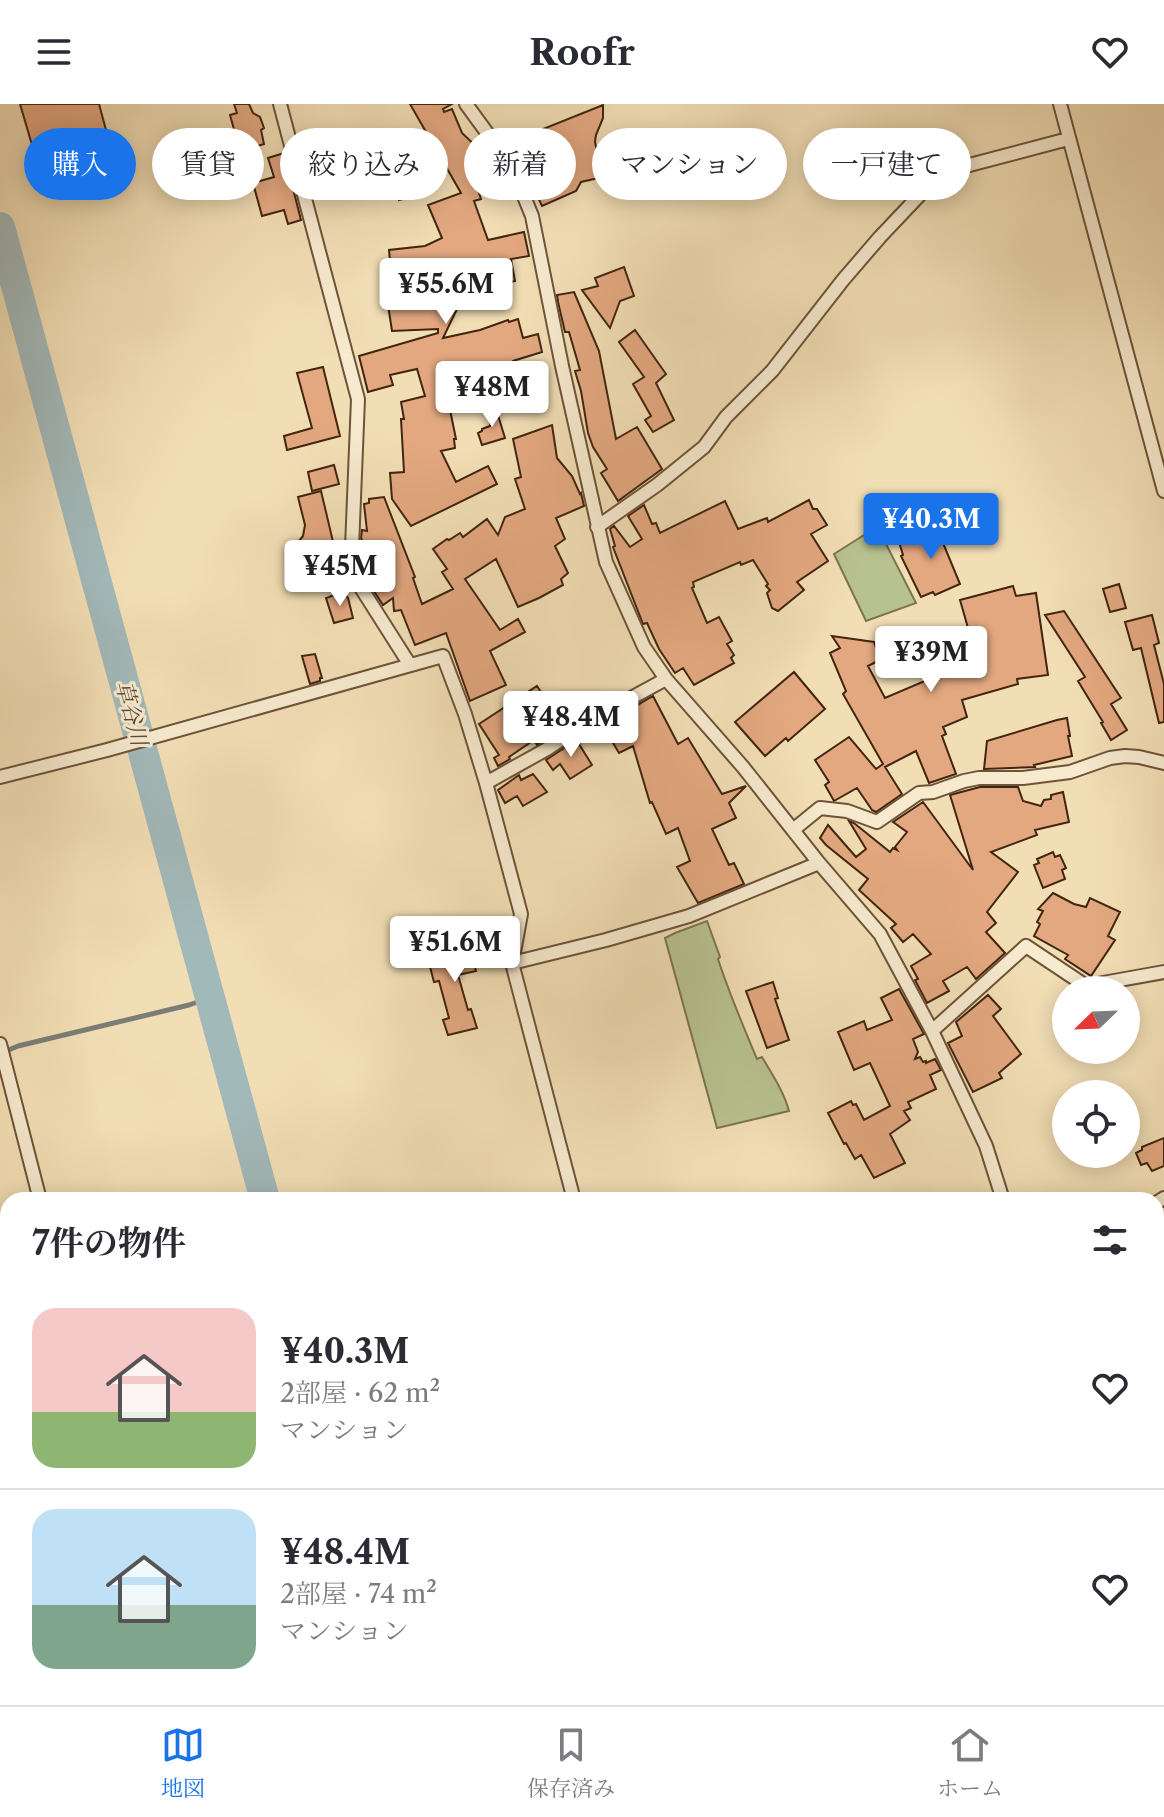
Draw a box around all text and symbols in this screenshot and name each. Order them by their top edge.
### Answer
icon: menu [32,30,76,74]
text: Roofr [529,30,635,74]
icon: heart [1088,30,1132,74]
chip: 購入 [24,128,136,200]
chip: 賃貸 [152,128,264,200]
chip: 絞り込み [280,128,448,200]
chip: 新着 [464,128,576,200]
chip: マンション [592,128,787,200]
chip: 一戸建て [803,128,971,200]
pin: ¥55.6M [381,258,511,326]
text: ¥55.6M [398,268,494,300]
pin: ¥48M [445,361,539,429]
text: ¥48M [454,371,530,403]
pin: ¥40.3M [866,493,996,561]
text: ¥40.3M [882,503,980,535]
pin: ¥45M [293,540,387,608]
text: ¥45M [302,550,378,582]
pin: ¥39M [884,626,978,694]
text: ¥39M [893,636,969,668]
water label: 草谷川 [110,678,154,750]
pin: ¥48.4M [506,691,636,759]
text: ¥48.4M [521,701,621,733]
pin: ¥51.6M [390,916,520,984]
text: ¥51.6M [408,926,502,958]
north arrow [1052,976,1140,1064]
map controls [1052,976,1140,1168]
button: locate [1052,1080,1140,1168]
icon: filters [1088,1218,1132,1262]
text: 7件の物件 [32,1222,186,1264]
text: ¥40.3M [280,1330,409,1372]
icon: home [96,1340,192,1436]
icon: heart [1088,1366,1132,1410]
text: 2部屋 · 62 m² [280,1377,440,1409]
text: マンション [280,1414,409,1446]
text: ¥48.4M [280,1531,410,1573]
icon: home [96,1541,192,1637]
icon: heart [1088,1567,1132,1611]
text: 2部屋 · 74 m² [280,1578,437,1610]
text: マンション [280,1615,409,1647]
tab: 地図 [161,1723,205,1802]
tab: 保存済み [527,1723,615,1802]
tab: ホーム [937,1723,1003,1802]

